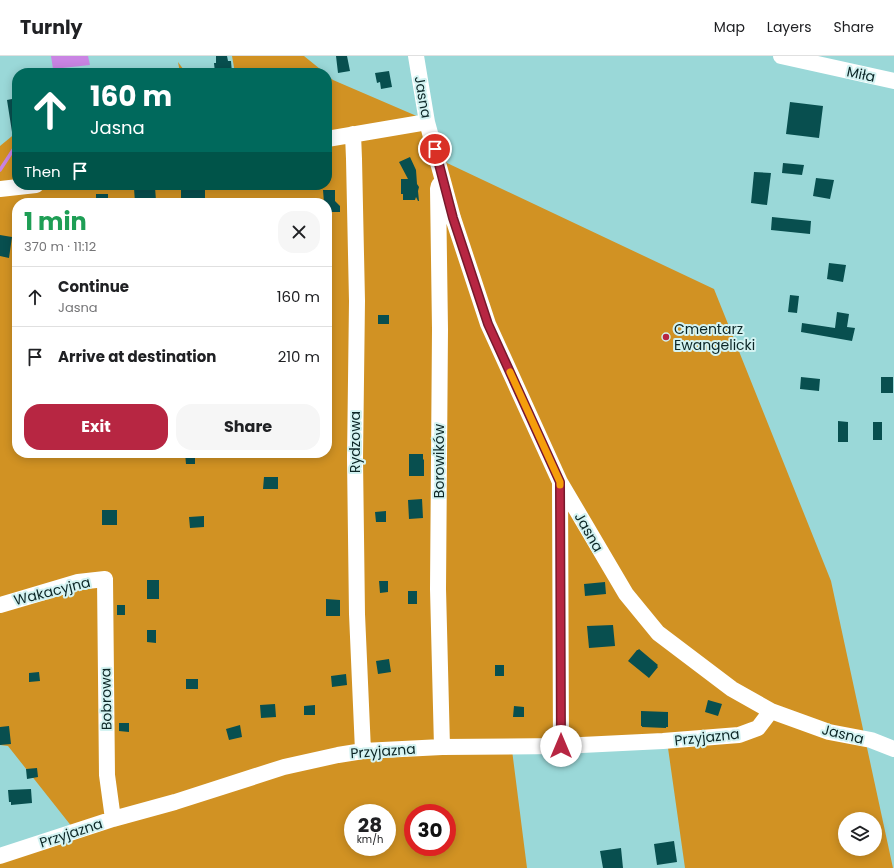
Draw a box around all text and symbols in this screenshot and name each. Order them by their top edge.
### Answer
text: Turnly [20,14,83,41]
text: Map [714,17,745,37]
text: Layers [767,17,811,37]
text: Share [833,17,874,37]
street label: Miła [845,61,877,87]
street label: Jasna [409,74,437,120]
text: 160 m [90,77,172,116]
icon: ahead [24,84,76,136]
text: Jasna [90,115,145,140]
pin [418,132,452,166]
icon: arrive [424,138,446,160]
icon: arrive [69,160,91,182]
text: Then [24,161,61,182]
text: 1 min [24,205,87,238]
button: close [278,211,320,253]
text: 370 m · 11:12 [24,237,96,256]
text: Continue [58,276,129,297]
icon: ahead [24,286,46,308]
text: 160 m [277,286,320,307]
text: Jasna [58,298,98,317]
place label: Cmentarz Ewangelicki [674,319,755,355]
marker: Cmentarz Ewangelicki [661,332,671,342]
icon: arrive [24,346,46,368]
text: Arrive at destination [58,346,216,367]
text: 210 m [278,346,320,367]
button: Exit [24,404,168,450]
button: Share [176,404,320,450]
street label: Rydzowa [345,411,365,473]
street label: Borowików [429,423,449,498]
street label: Jasna [570,509,608,555]
street label: Wakacyjna [12,572,92,610]
street label: Bobrowa [95,668,117,730]
street label: Jasna [820,719,866,749]
street label: Przyjazna [673,724,741,750]
position arrow [540,725,582,767]
street label: Przyjazna [350,739,416,763]
speed limit sign: 30 [404,804,456,856]
text: 28 [358,811,382,839]
map controls [838,812,882,856]
button: layers [838,812,882,856]
street label: Przyjazna [37,813,105,853]
text: km/h [357,832,383,847]

